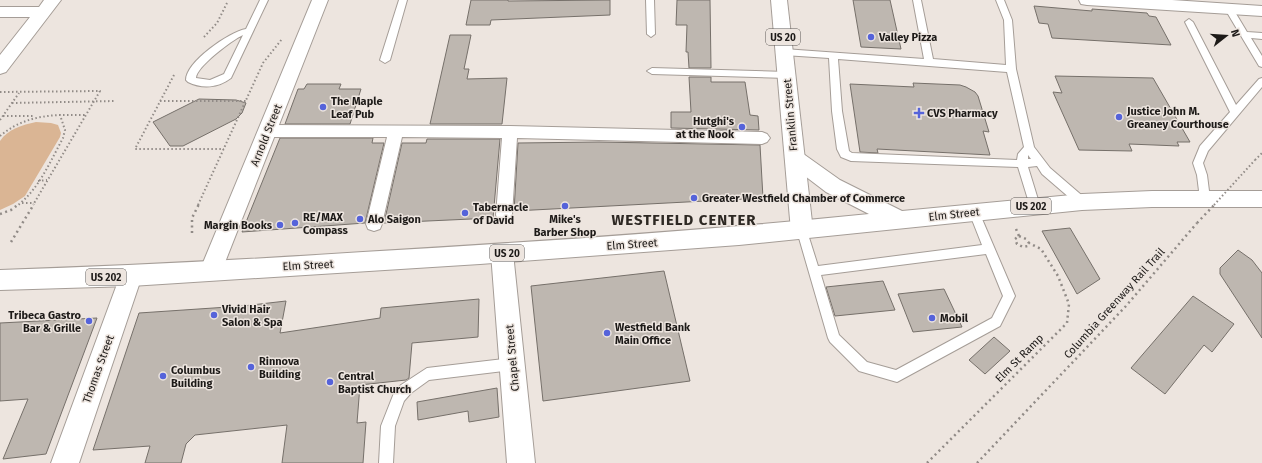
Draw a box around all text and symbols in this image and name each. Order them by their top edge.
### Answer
north arrow [1206,16,1246,56]
text: N [1228,28,1242,39]
road number: US 20 [766,29,800,45]
place label: Valley Pizza [878,31,937,44]
marker: Valley Pizza [866,32,876,42]
street label: Franklin Street [781,78,800,152]
place label: The Maple Leaf Pub [331,95,383,121]
street label: Arnold Street [248,102,285,168]
marker: The Maple Leaf Pub [318,102,328,112]
place label: Justice John M. Greaney Courthouse [1126,105,1229,131]
place label: CVS Pharmacy [927,107,998,120]
marker: CVS Pharmacy [914,108,924,118]
marker: Justice John M. Greaney Courthouse [1114,112,1124,122]
place label: Hutghi's at the Nook [676,115,735,141]
marker: Hutghi's at the Nook [737,122,747,132]
place label: Greater Westfield Chamber of Commerce [702,192,905,205]
marker: Greater Westfield Chamber of Commerce [689,193,699,203]
road number: US 202 [1011,198,1051,214]
place label: Tabernacle of David [473,201,528,227]
marker: Mike's Barber Shop [560,201,570,211]
street label: Elm Street [928,205,980,224]
marker: Tabernacle of David [460,208,470,218]
place label: RE/MAX Compass [303,211,348,237]
district label: WESTFIELD CENTER [611,211,757,229]
place label: Alo Saigon [367,213,421,226]
place label: Mike's Barber Shop [534,213,597,239]
marker: Alo Saigon [355,214,365,224]
marker: RE/MAX Compass [290,218,300,228]
place label: Margin Books [204,219,273,232]
marker: Margin Books [275,220,285,230]
street label: Elm Street [606,236,658,253]
road number: US 20 [490,245,524,261]
street label: Columbia Greenway Rail Trail [1061,245,1168,361]
street label: Elm Street [282,258,334,273]
road number: US 202 [86,269,126,285]
place label: Vivid Hair Salon & Spa [221,303,283,329]
place label: Tribeca Gastro Bar & Grille [8,309,82,335]
marker: Vivid Hair Salon & Spa [209,310,219,320]
place label: Mobil [940,312,969,325]
marker: Mobil [927,313,937,323]
marker: Tribeca Gastro Bar & Grille [84,316,94,326]
place label: Westfield Bank Main Office [615,321,691,347]
street label: Chapel Street [503,324,522,392]
marker: Westfield Bank Main Office [602,328,612,338]
street label: Elm St Ramp [993,332,1046,385]
street label: Thomas Street [80,333,117,405]
place label: Rinnova Building [259,355,301,381]
marker: Rinnova Building [246,362,256,372]
place label: Columbus Building [171,364,221,390]
place label: Central Baptist Church [338,370,411,396]
marker: Columbus Building [158,371,168,381]
marker: Central Baptist Church [325,377,335,387]

